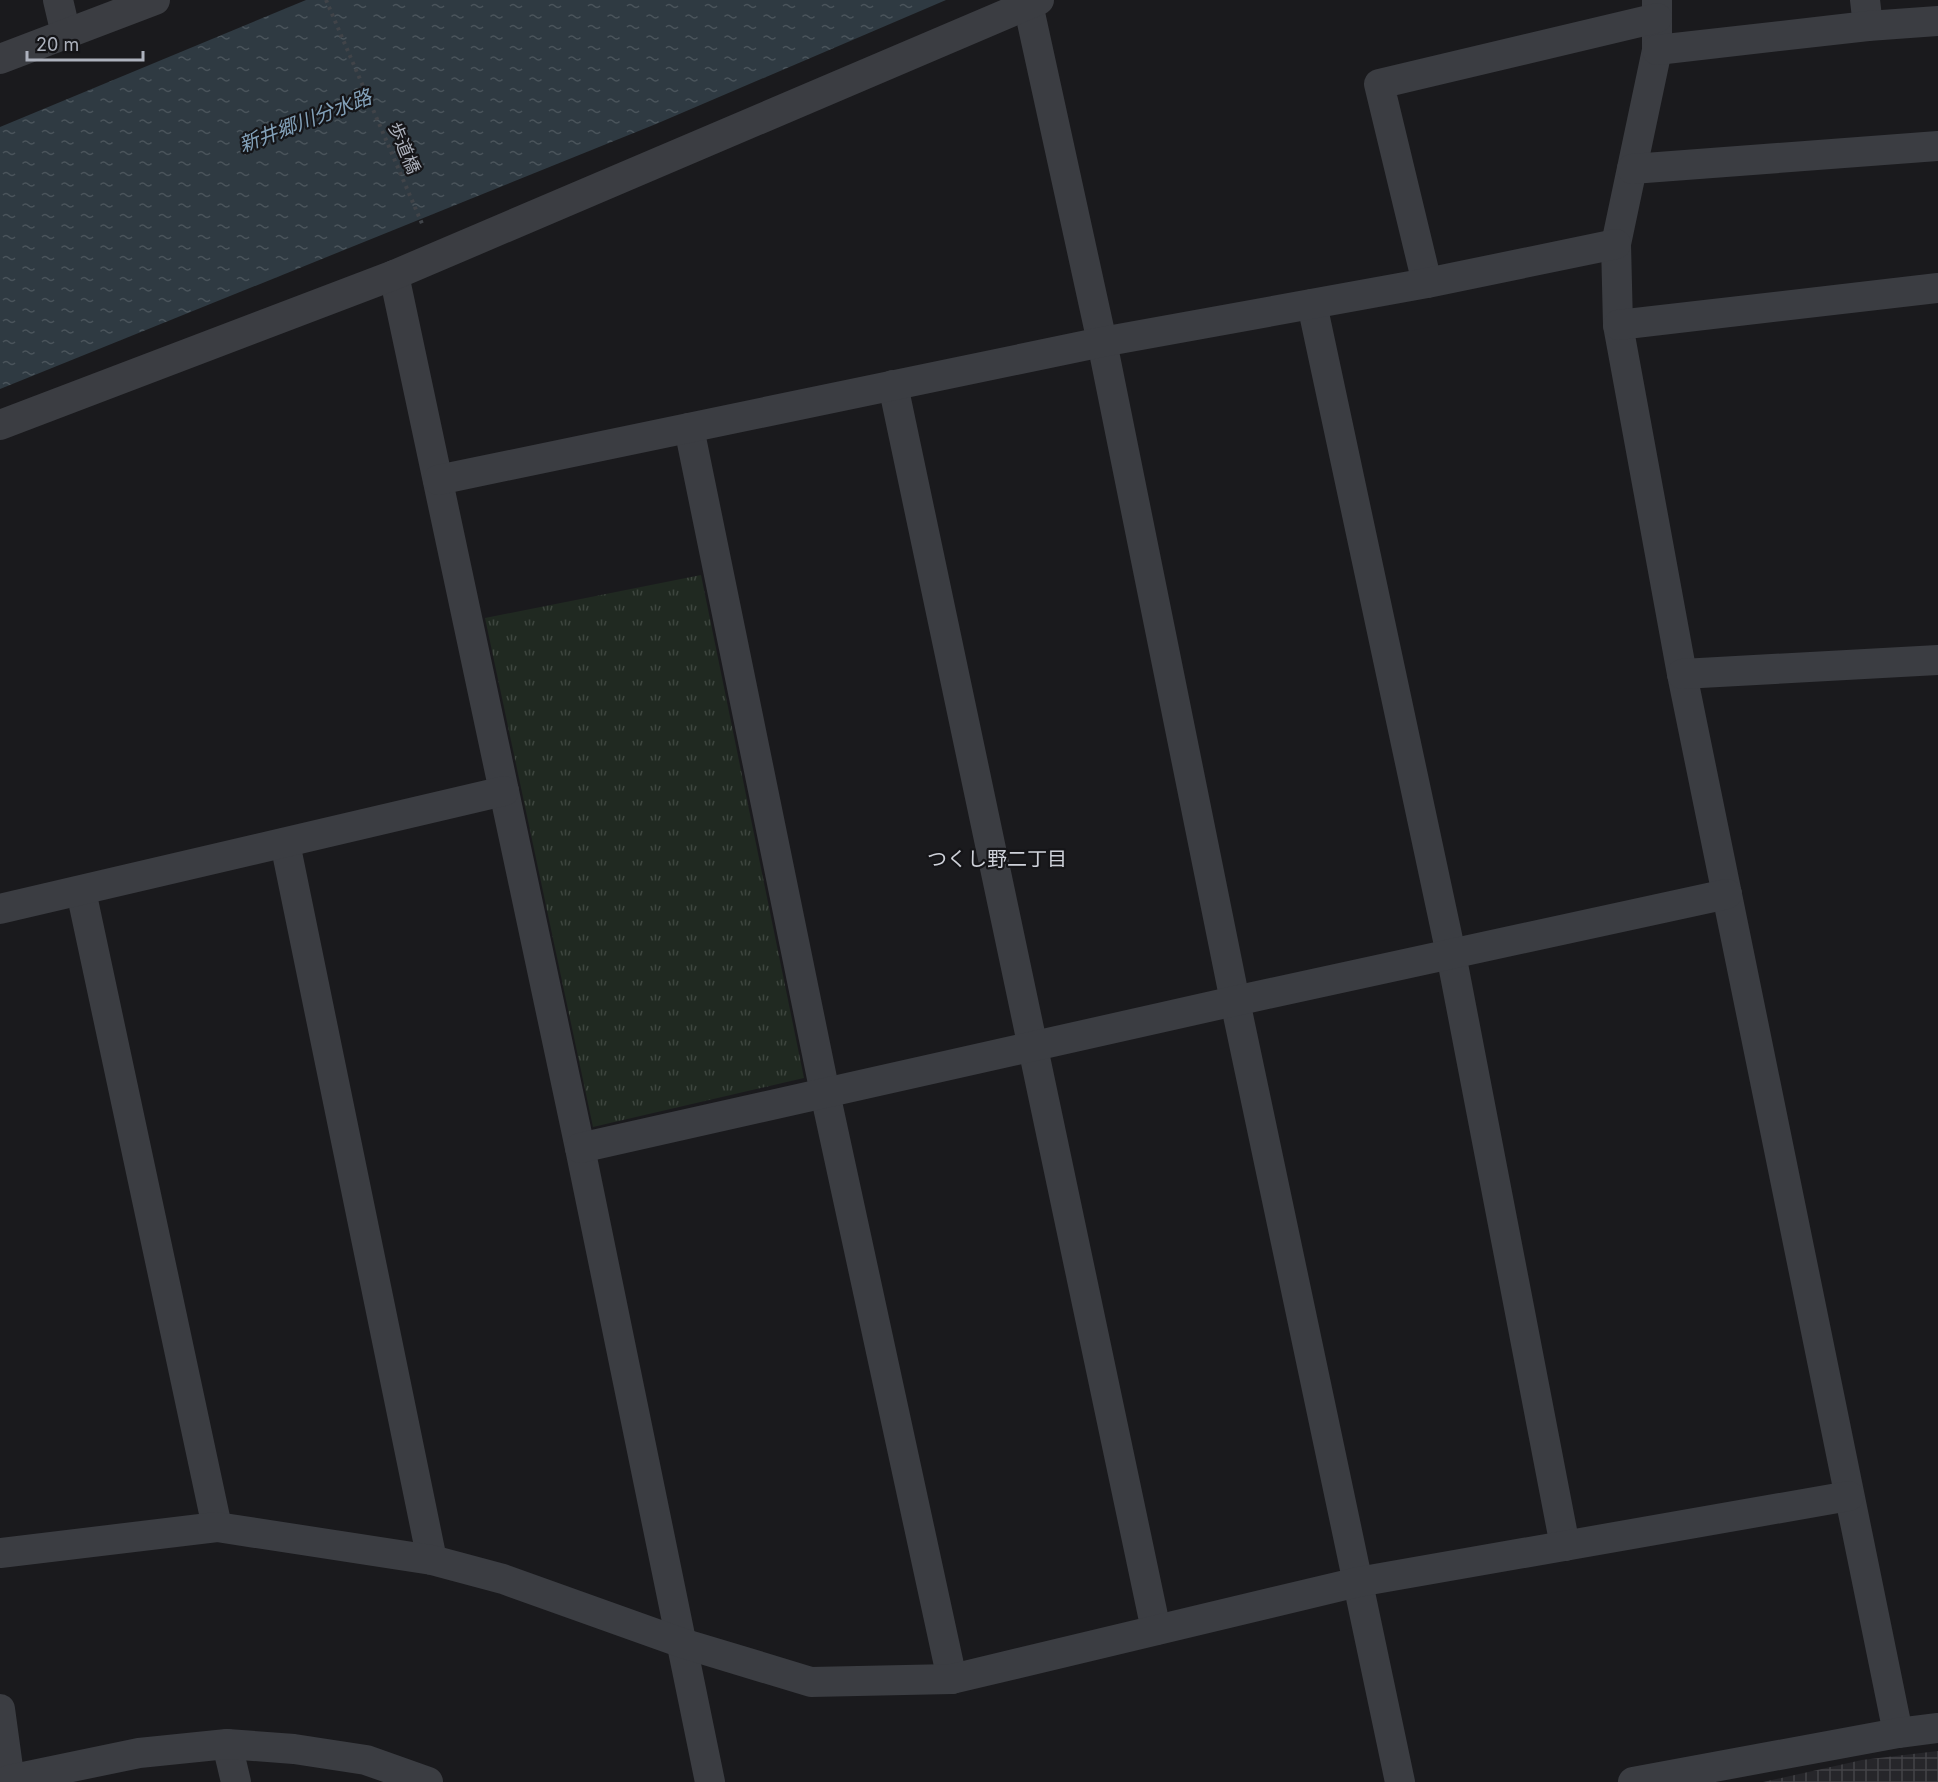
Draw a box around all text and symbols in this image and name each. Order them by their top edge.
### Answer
scale bar [27,24,142,62]
text: 20 m [36,34,79,55]
water label: 新井郷川分水路 [235,84,377,157]
street label: 歩道橋 [384,119,425,177]
district label: つくし野二丁目 [927,847,1067,871]

